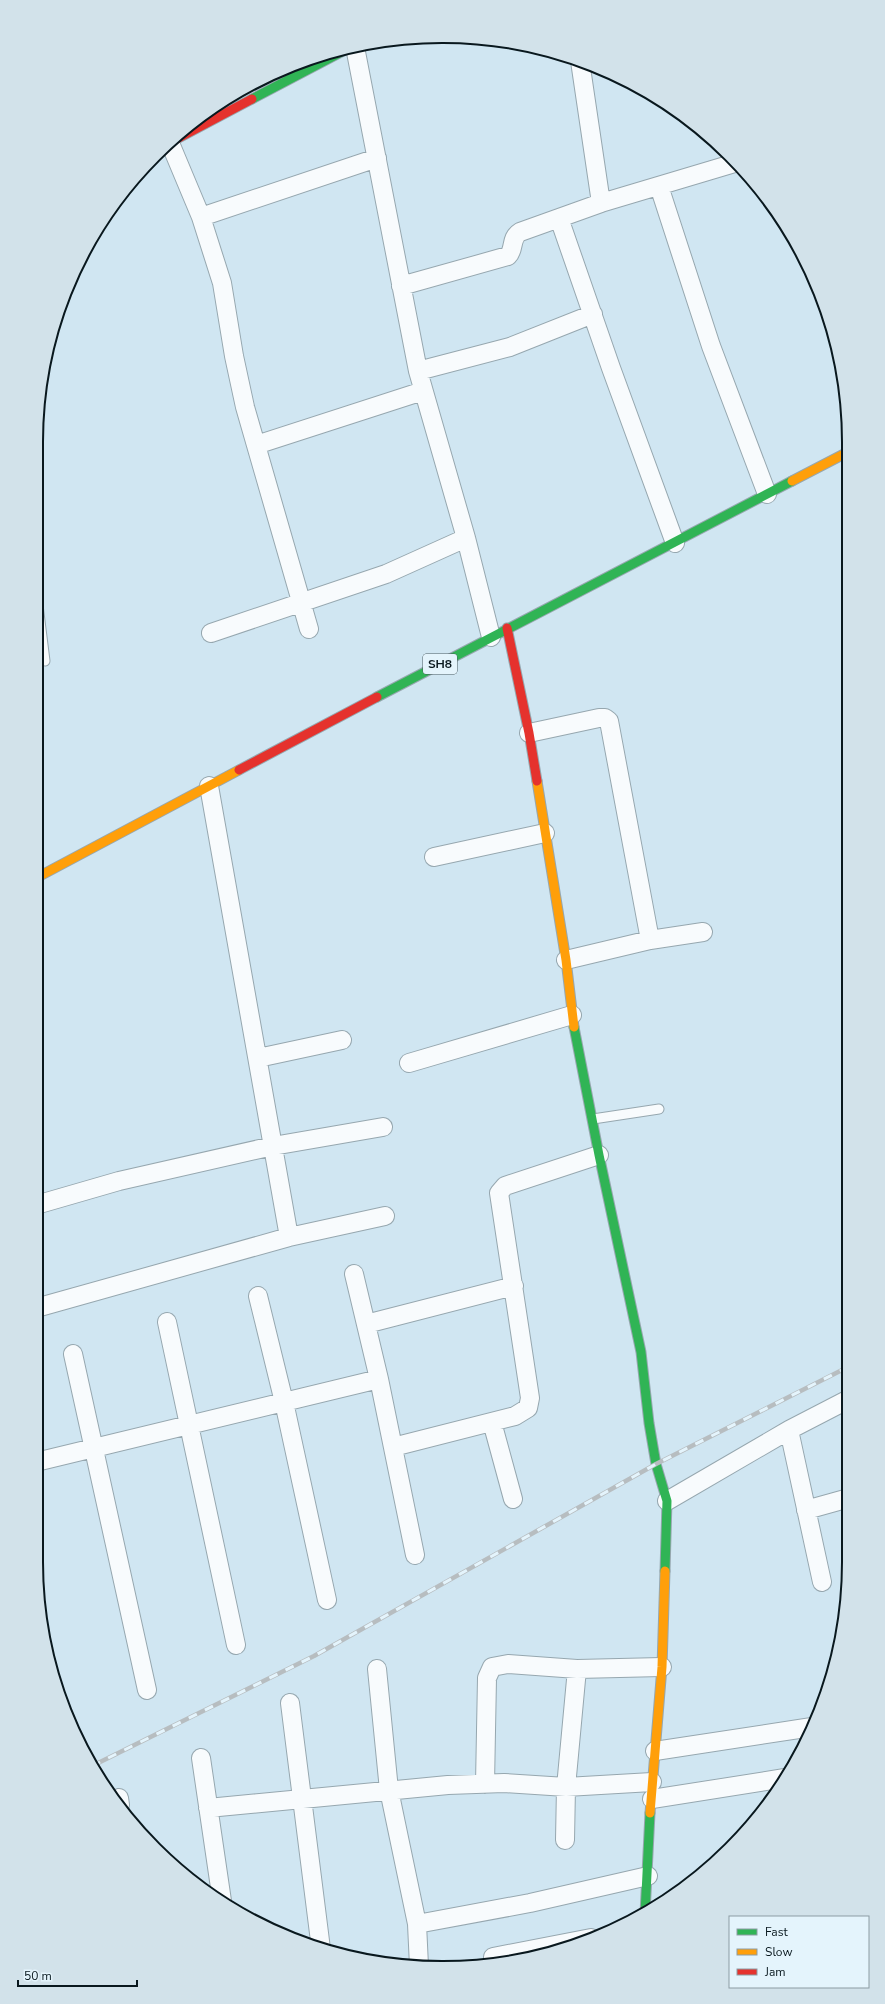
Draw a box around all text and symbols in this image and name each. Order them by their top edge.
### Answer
road number: SH8 [423,654,457,674]
legend [729,1916,869,1988]
text: Fast [765,1924,788,1940]
text: Slow [765,1944,793,1960]
scale bar [18,1962,137,1988]
text: Jam [764,1964,786,1980]
text: 50 m [24,1968,52,1984]

